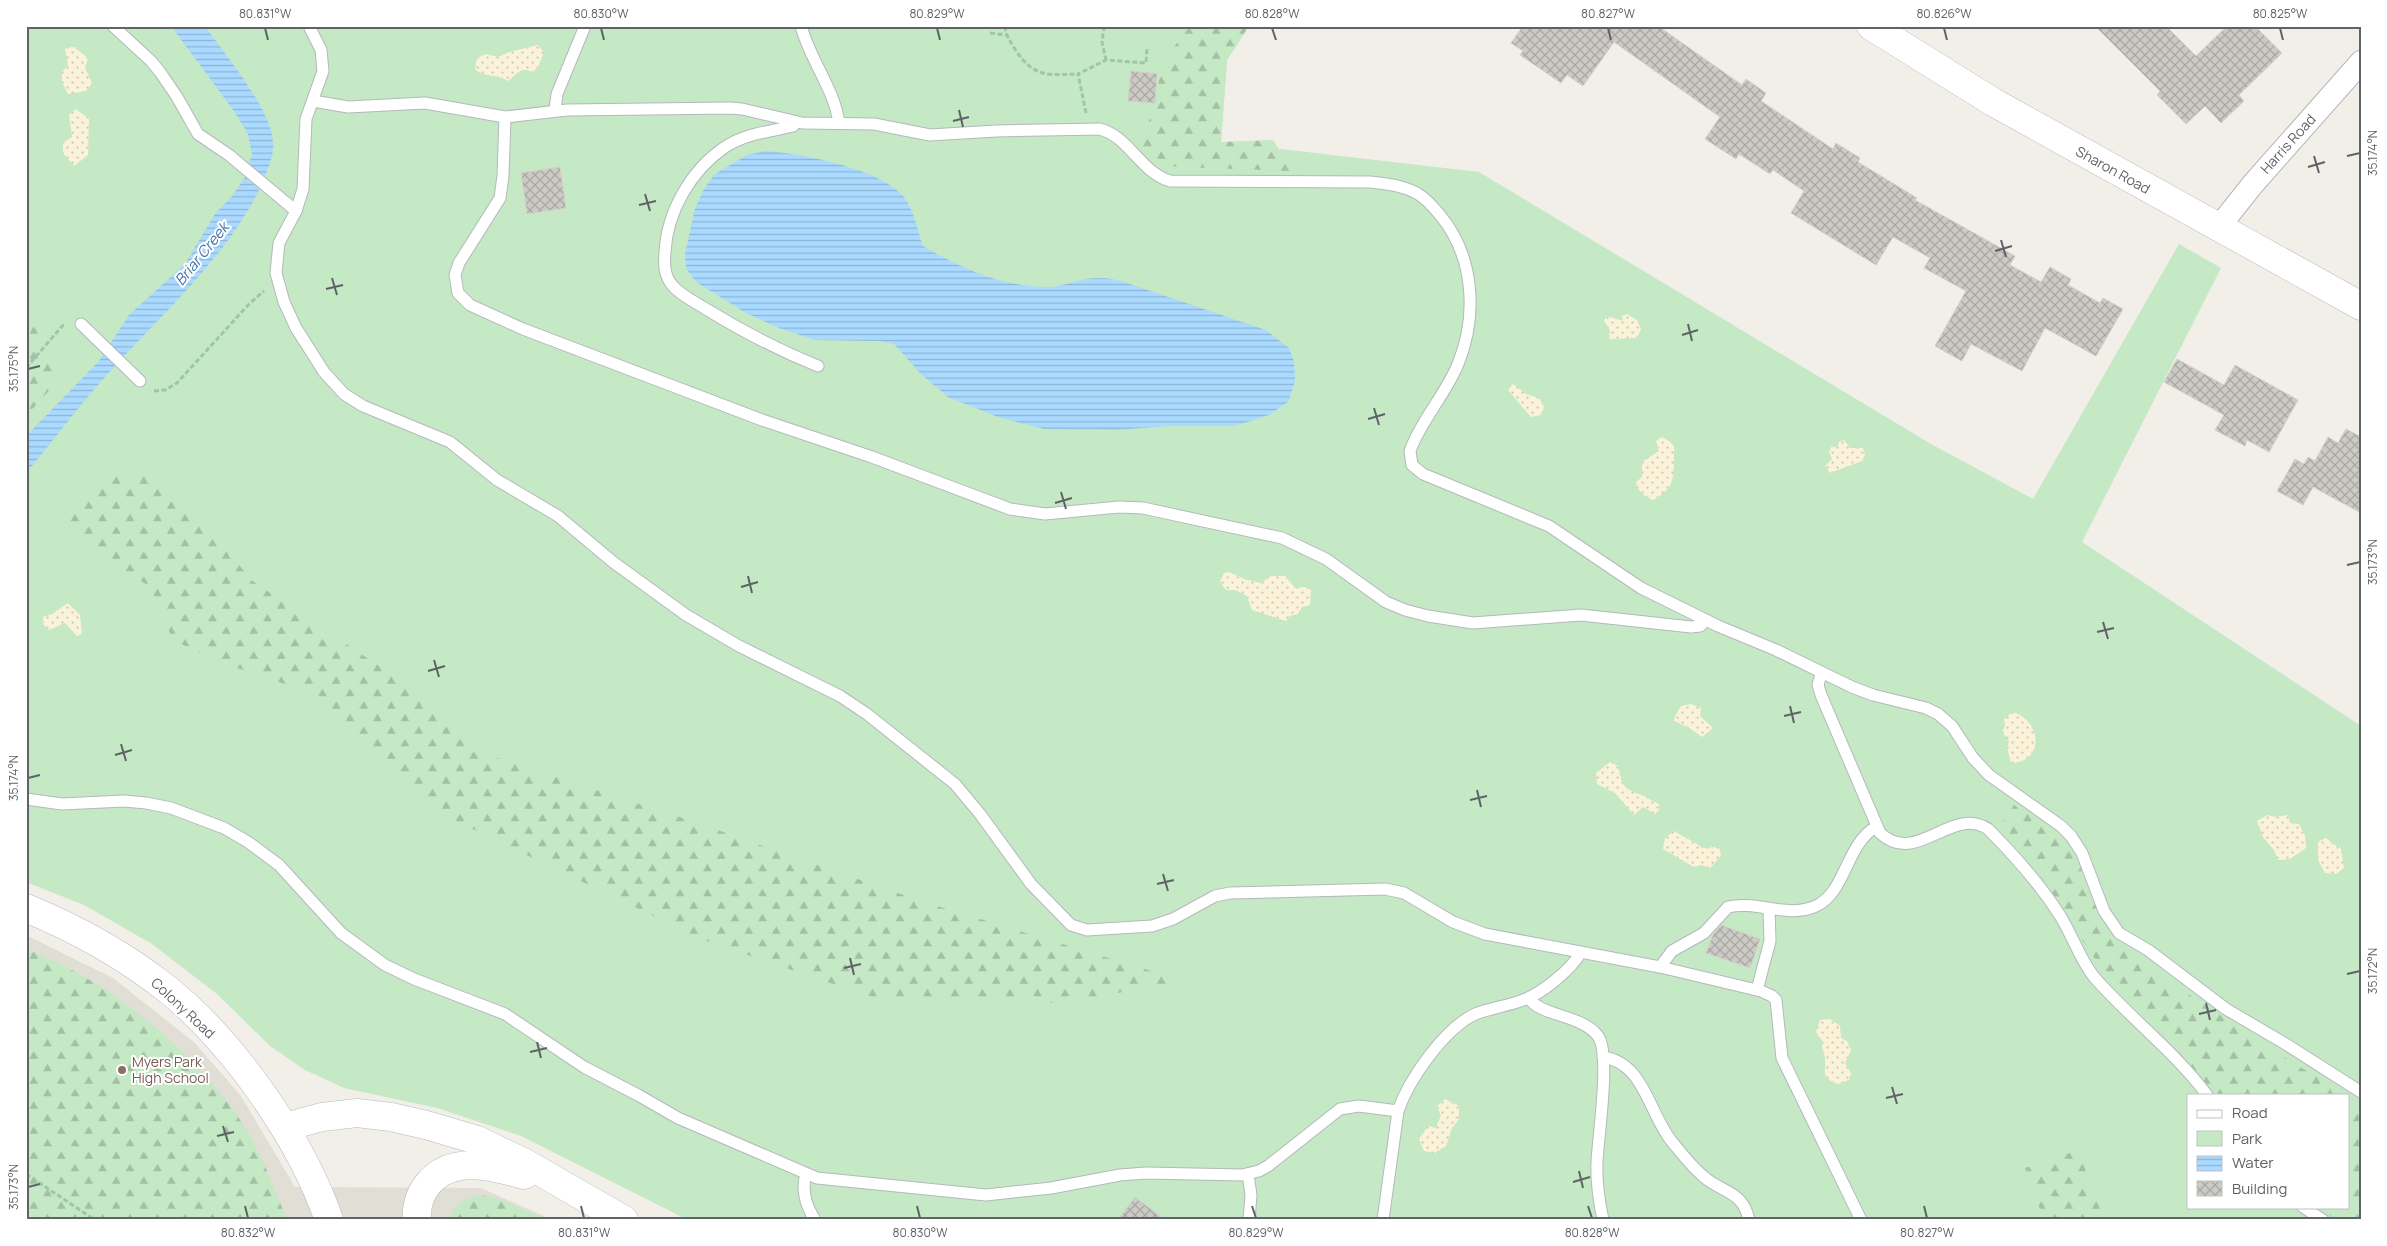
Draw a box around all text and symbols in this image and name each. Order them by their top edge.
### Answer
text: 80.831°W [239,5,292,22]
text: 80.830°W [574,5,629,22]
text: 80.829°W [909,5,965,22]
text: 80.828°W [1245,5,1300,22]
text: 80.827°W [1581,5,1636,22]
text: 80.826°W [1916,5,1972,22]
text: 80.825°W [2253,5,2308,22]
street label: Harris Road [2256,110,2319,178]
text: 35.174°N [2364,130,2381,176]
street label: Sharon Road [2073,141,2154,198]
water label: Briar Creek [170,216,235,290]
text: 35.175°N [5,346,22,392]
text: 35.173°N [2364,539,2381,585]
text: 35.174°N [5,755,22,801]
text: 35.172°N [2364,948,2381,994]
street label: Colony Road [147,973,220,1042]
place label: Myers Park High School [132,1052,209,1087]
marker: Myers Park High School [116,1064,128,1076]
legend [2187,1094,2350,1208]
text: Road [2232,1102,2268,1123]
text: Park [2232,1128,2262,1149]
text: Water [2232,1152,2274,1173]
text: 35.173°N [5,1164,22,1210]
text: Building [2232,1178,2287,1199]
text: 80.832°W [221,1224,276,1241]
text: 80.831°W [558,1224,611,1241]
text: 80.830°W [893,1224,948,1241]
text: 80.829°W [1228,1224,1284,1241]
text: 80.828°W [1565,1224,1620,1241]
text: 80.827°W [1900,1224,1955,1241]

